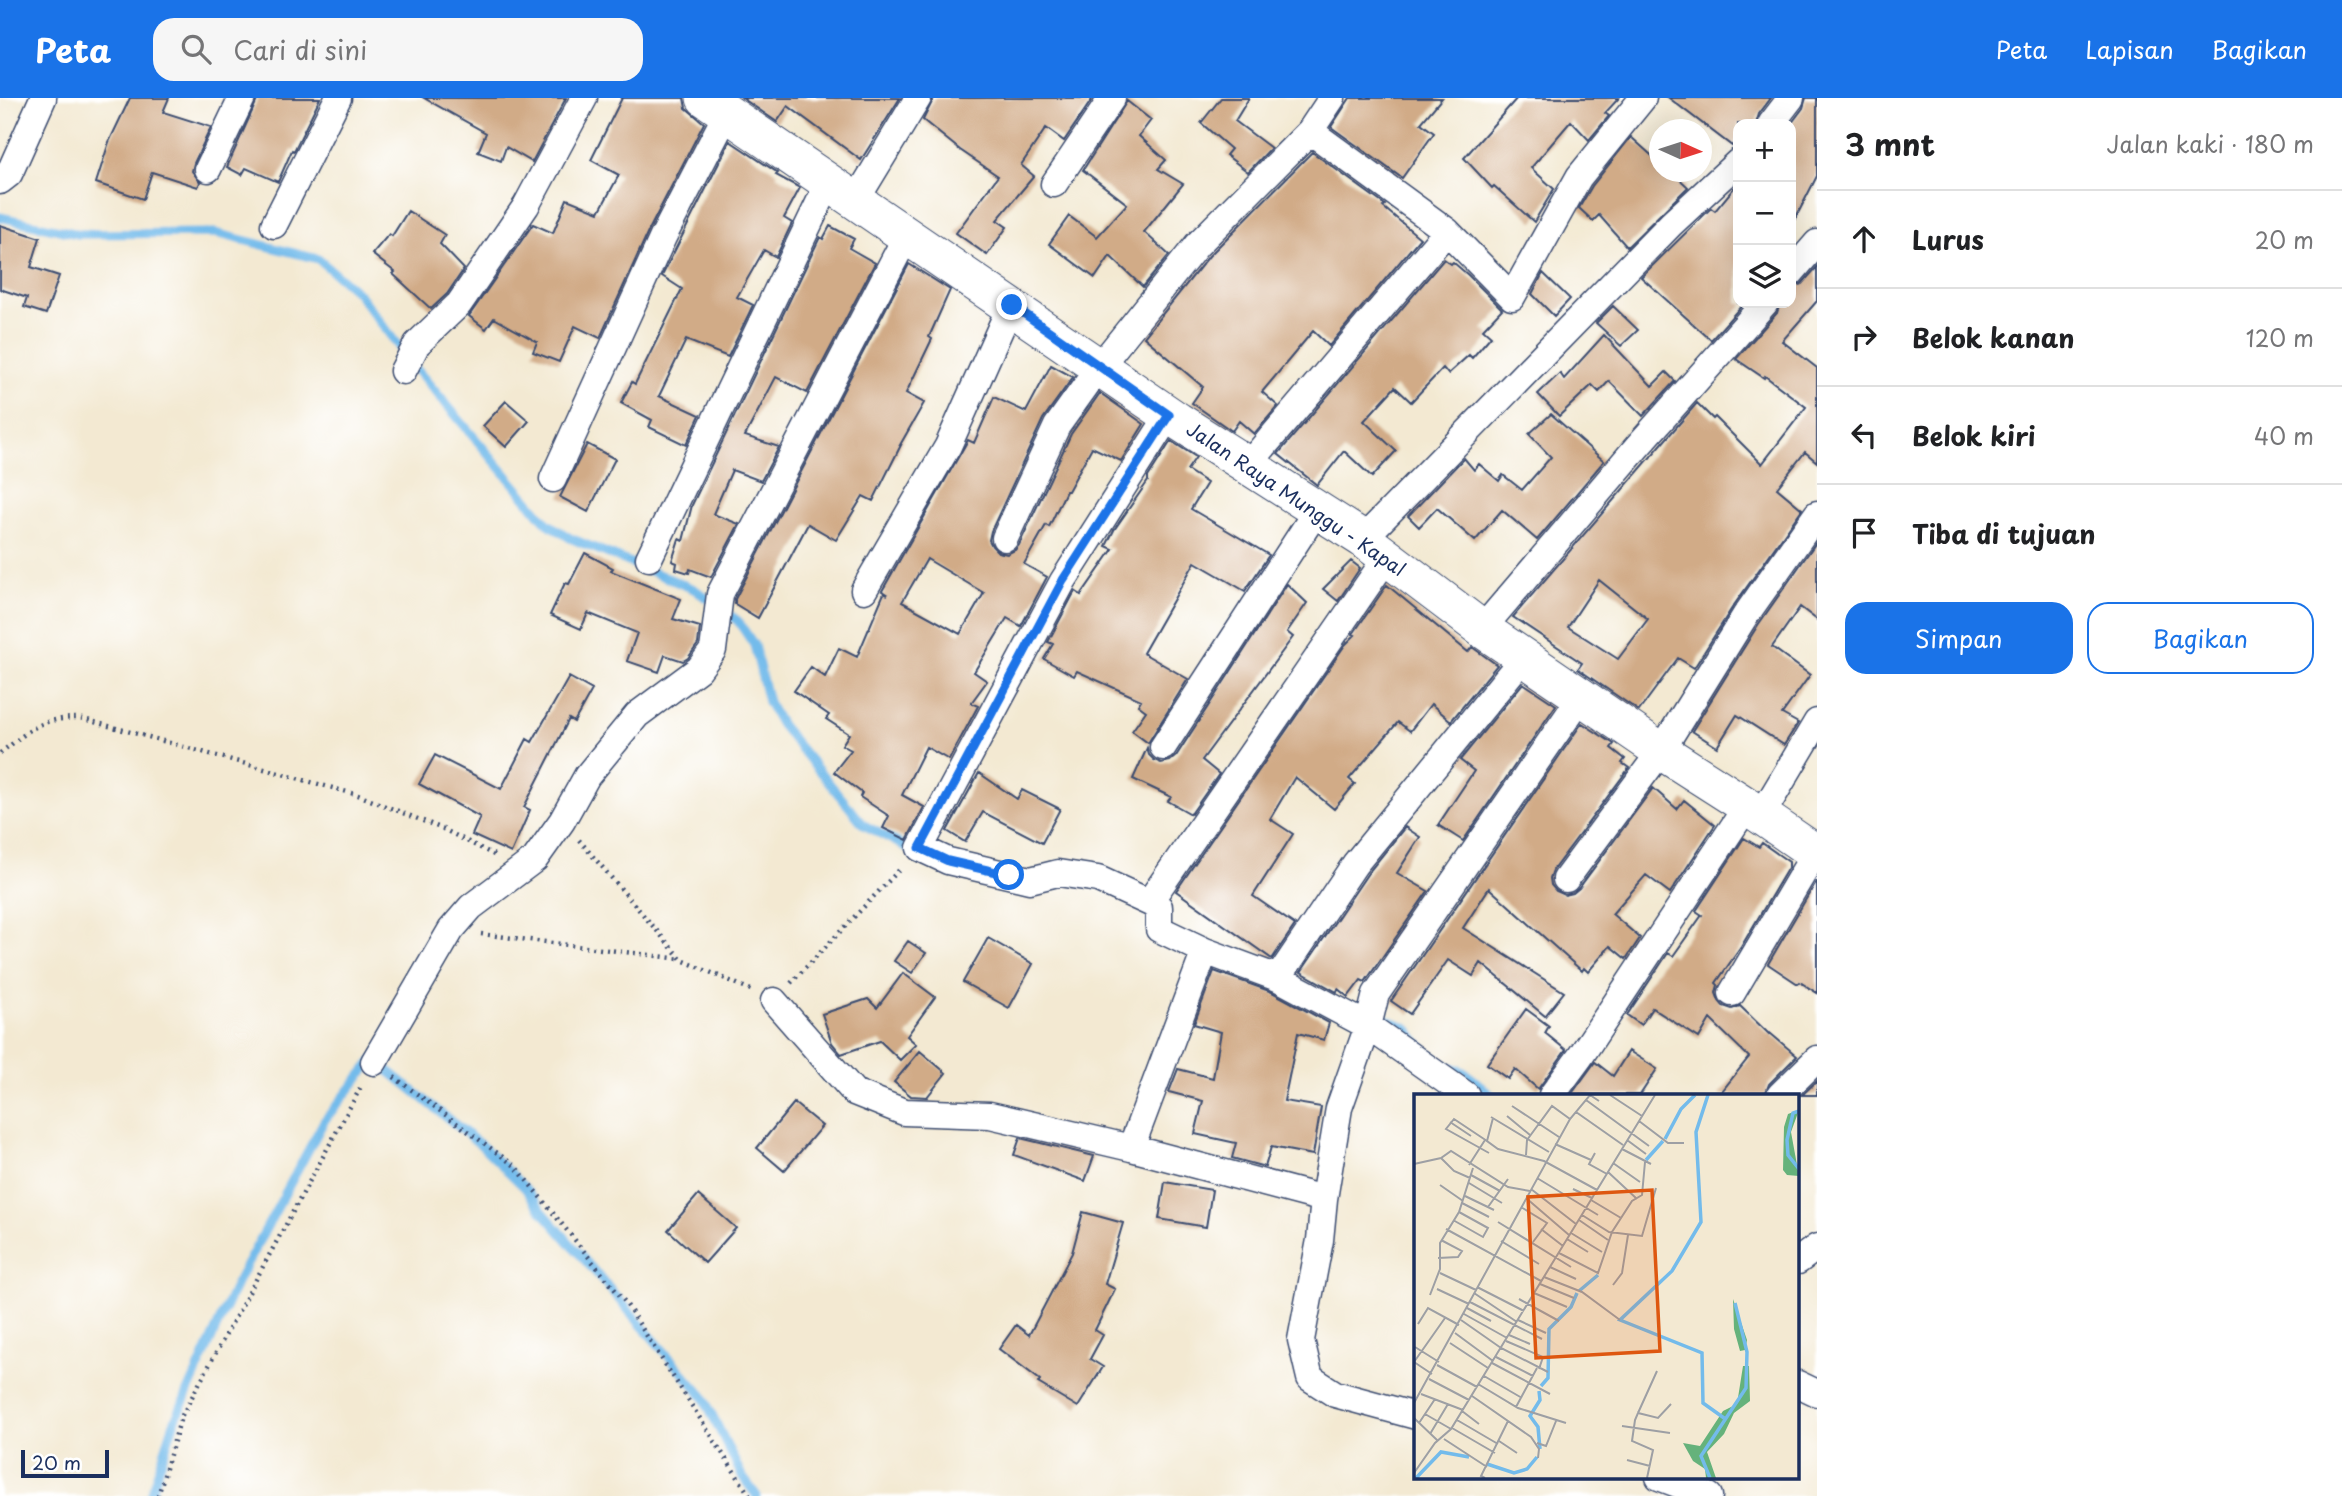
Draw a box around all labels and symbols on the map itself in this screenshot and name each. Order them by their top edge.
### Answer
north arrow [1649,119,1712,182]
route end [996,289,1027,320]
street label: Jalan Raya Munggu - Kapal [1181,414,1412,582]
route start [993,859,1024,890]
inset map [1414,1094,1800,1478]
scale bar [21,1447,108,1479]

